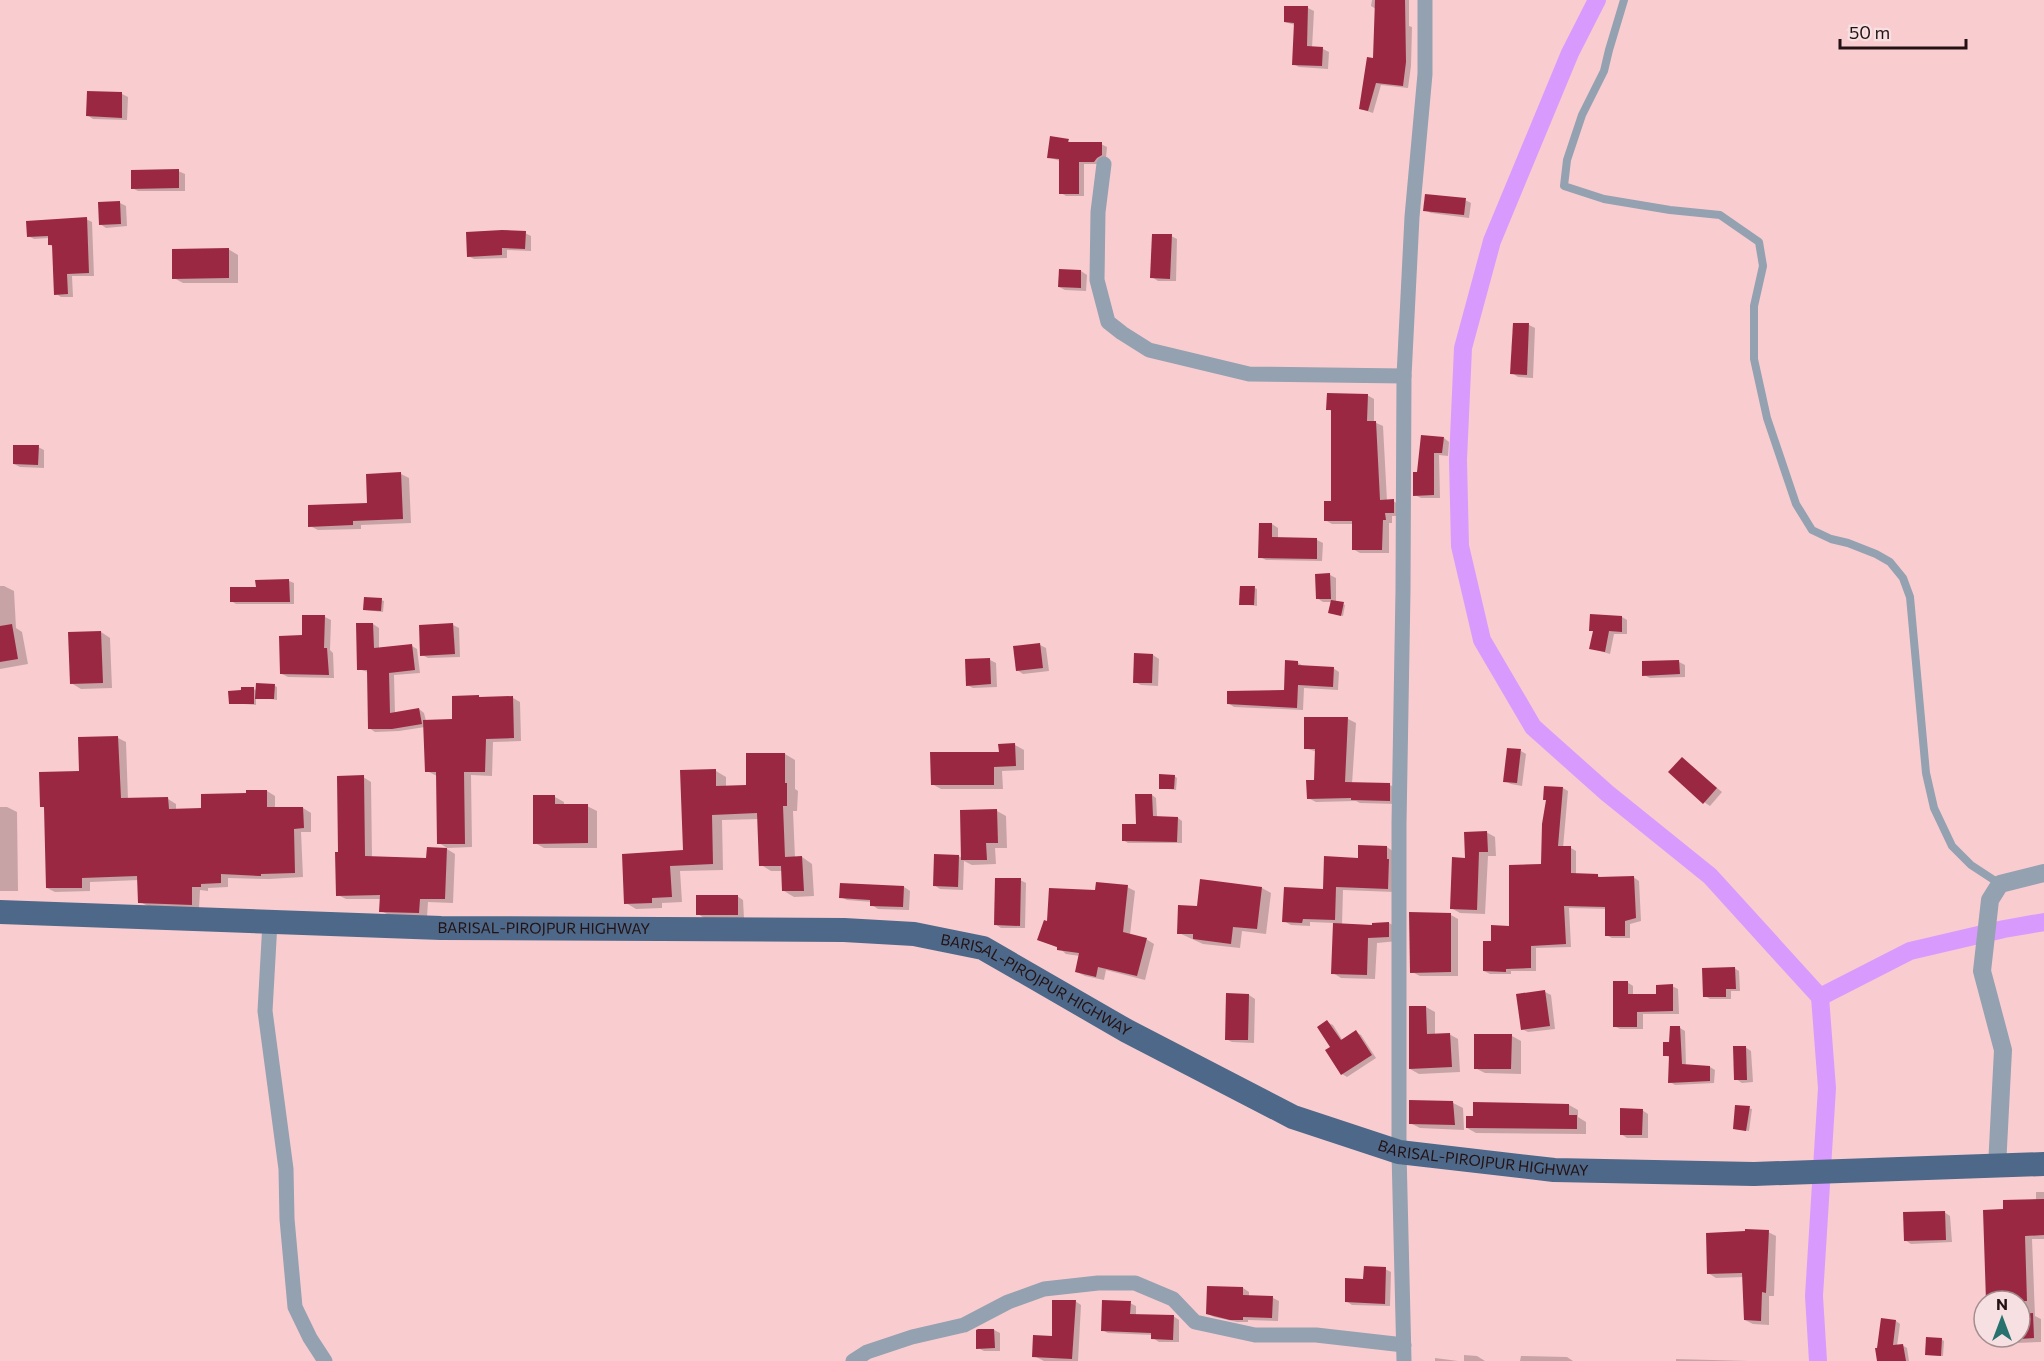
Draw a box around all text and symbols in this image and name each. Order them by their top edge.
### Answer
scale bar [1840,12,1966,50]
text: 50 m [1849,21,1890,43]
street label: BARISAL-PIROJPUR HIGHWAY [437,918,650,937]
street label: BARISAL-PIROJPUR HIGHWAY [939,930,1135,1040]
street label: BARISAL-PIROJPUR HIGHWAY [1376,1136,1589,1179]
north arrow [1972,1289,2032,1349]
text: N [1996,1294,2008,1313]

